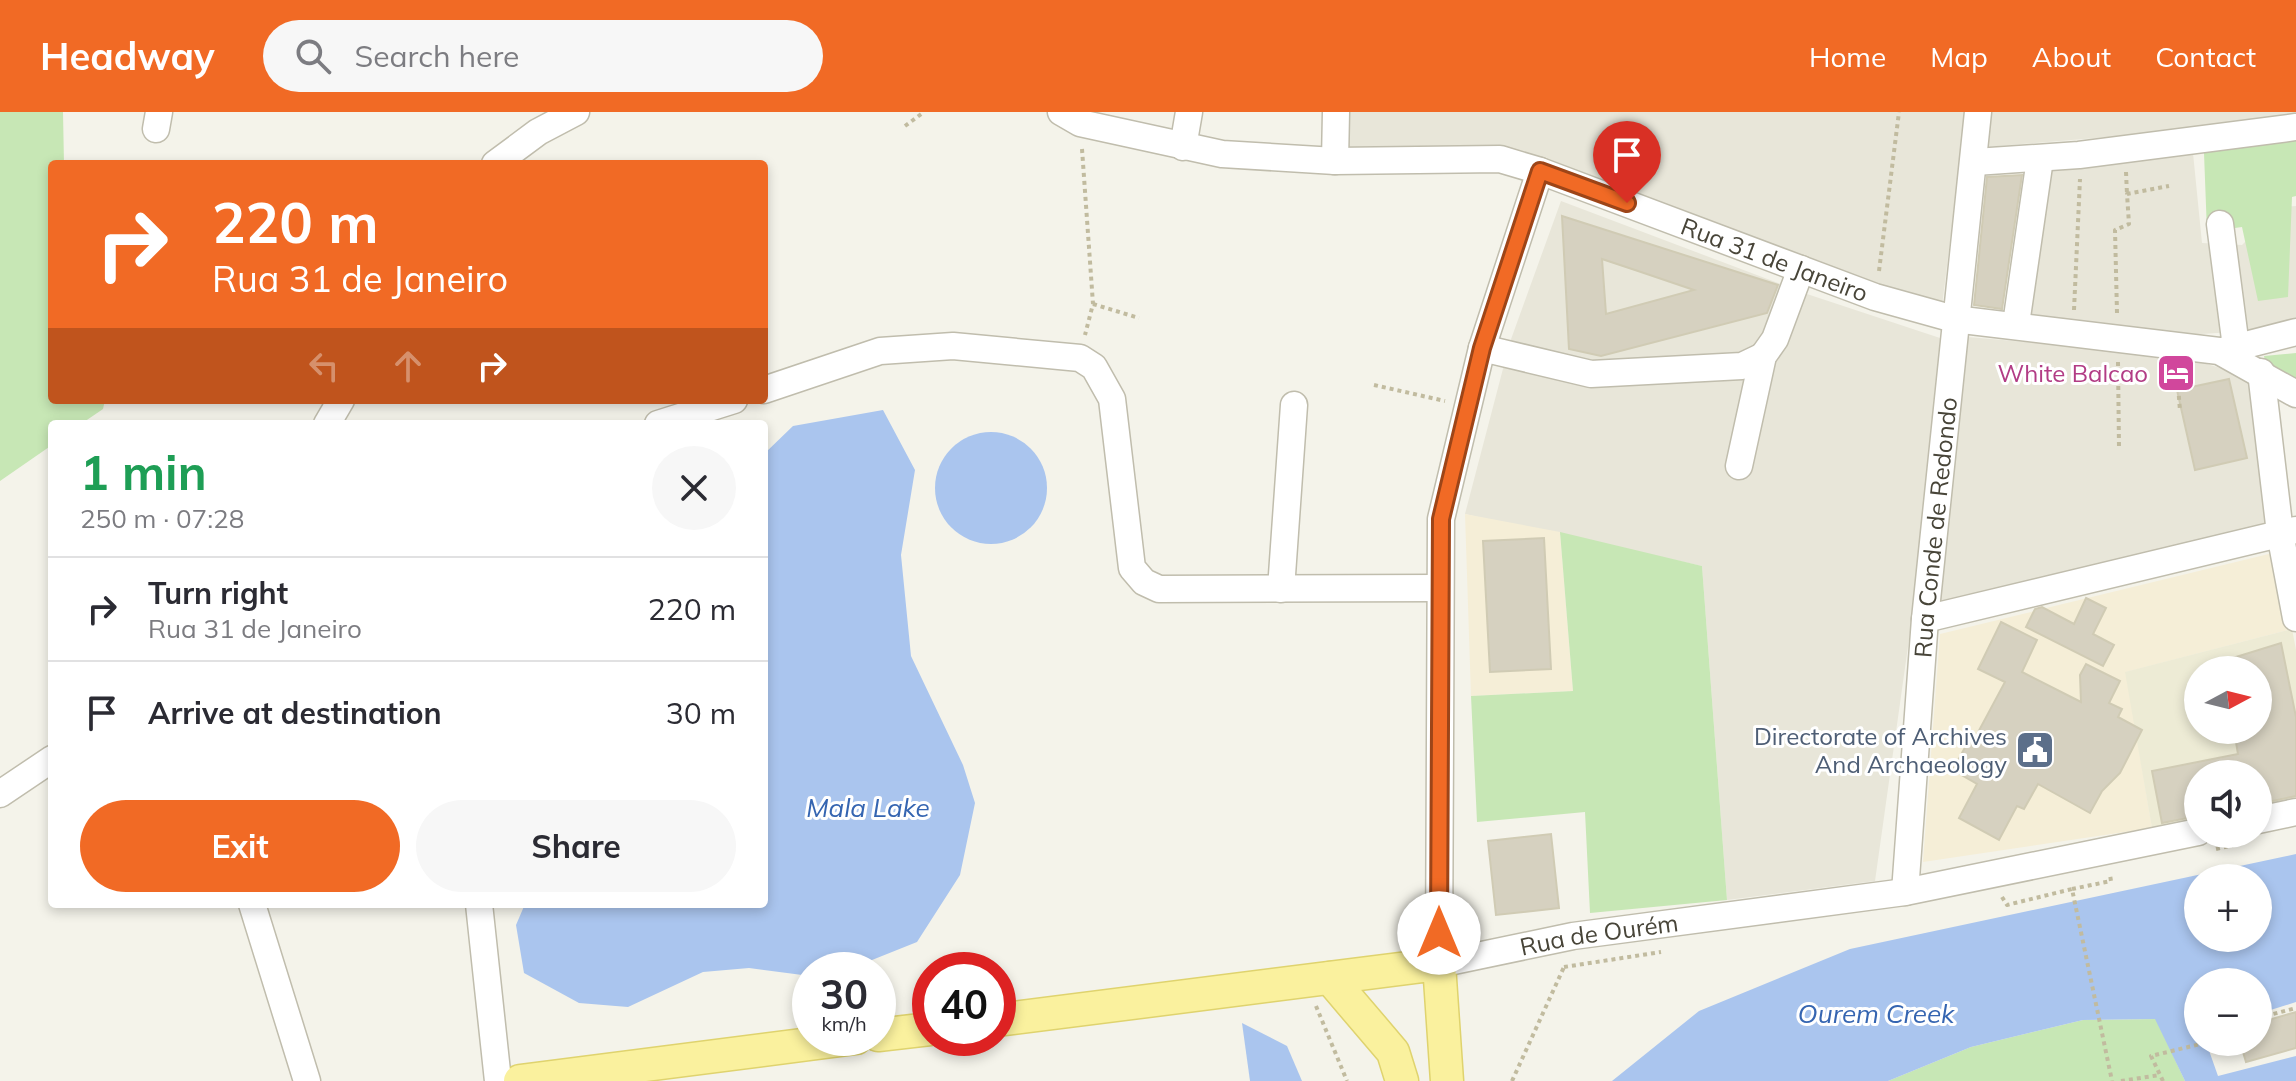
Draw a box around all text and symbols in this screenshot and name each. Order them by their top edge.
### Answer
search box [263,20,823,92]
text: Headway [40,32,215,80]
icon: search [291,34,335,78]
text: Search here [355,37,519,75]
text: Home [1809,39,1886,74]
text: Map [1930,39,1988,74]
text: About [2032,39,2111,74]
text: Contact [2155,39,2256,74]
pin [1593,121,1661,203]
icon: arrive [1605,133,1649,177]
text: 220 m [212,187,379,257]
icon: right [80,192,184,296]
street label: Rua 31 de Janeiro [1677,210,1872,308]
text: Rua 31 de Janeiro [212,256,508,301]
icon: left [302,344,346,388]
icon: ahead [386,344,430,388]
icon: right [470,344,514,388]
hotel icon: White Balcao [2155,352,2197,394]
place label: White Balcao [1998,358,2148,388]
street label: Rua Conde de Redondo [1907,396,1963,659]
text: 1 min [80,442,207,502]
button: close [652,446,736,530]
text: 250 m · 07:28 [80,502,244,535]
text: Turn right [148,574,288,612]
icon: right [80,587,124,631]
text: 220 m [648,590,736,628]
text: Rua 31 de Janeiro [148,612,362,645]
north arrow [2184,656,2272,744]
map controls [2184,656,2272,1056]
icon: arrive [80,691,124,735]
text: Arrive at destination [148,694,442,732]
text: 30 m [666,694,736,732]
place label: Directorate of Archives And Archaeology [1754,721,2007,779]
public building icon: Directorate of Archives And Archaeology [2014,729,2056,771]
button: sound [2184,760,2272,848]
water label: Mala Lake [806,791,930,824]
button: Exit [80,800,400,892]
button: Share [416,800,736,892]
button: + [2184,864,2272,952]
position arrow [1397,891,1481,975]
street label: Rua de Ourém [1517,907,1680,962]
speed limit sign: 40 [912,952,1016,1056]
button: − [2184,968,2272,1056]
text: 30 [820,969,868,1019]
water label: Ourem Creek [1798,997,1955,1030]
text: km/h [821,1011,867,1036]

